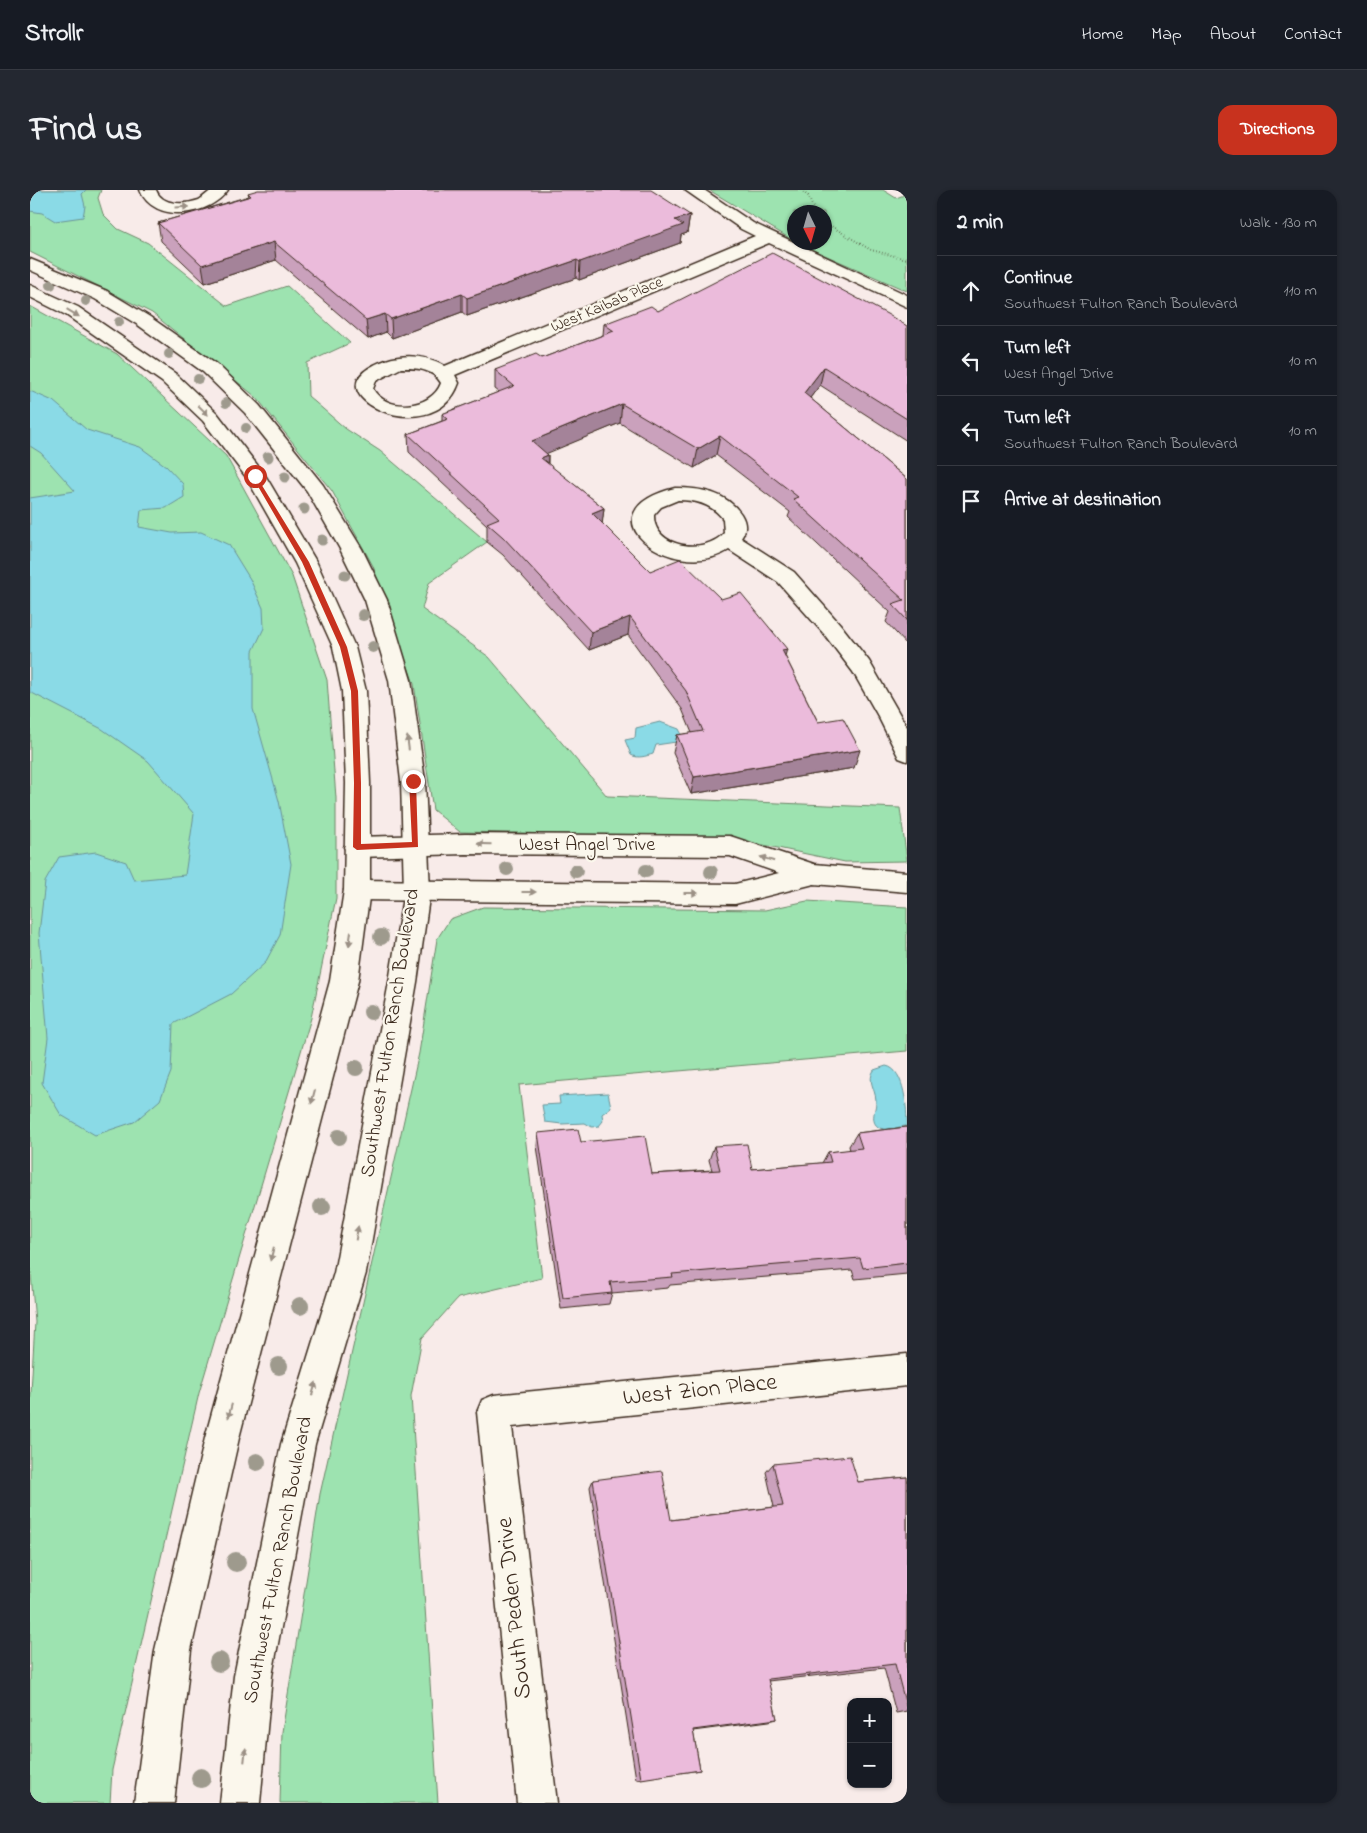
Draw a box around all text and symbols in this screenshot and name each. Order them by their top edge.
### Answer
text: Strollr [25,17,83,52]
text: Home [1082,22,1123,48]
text: Map [1151,22,1182,48]
text: About [1210,22,1256,48]
text: Contact [1284,22,1342,48]
text: Find us [30,105,142,156]
button: Directions [1218,105,1337,155]
one-way arrow [175,202,191,210]
north arrow [787,205,832,250]
text: 2 min [957,208,1003,238]
text: Walk · 130 m [1240,211,1317,235]
text: Continue [1004,265,1072,292]
street label: West Kaibab Place [547,270,668,339]
icon: ahead [957,277,985,305]
text: 110 m [1283,279,1317,303]
text: Southwest Fulton Ranch Boulevard [1004,292,1237,316]
one-way arrow [67,308,80,317]
text: Turn left [1004,335,1071,362]
icon: left [957,347,985,375]
text: 10 m [1289,349,1317,373]
text: West Angel Drive [1004,362,1113,386]
one-way arrow [196,404,208,416]
text: Turn left [1004,405,1071,432]
icon: left [957,417,985,445]
text: 10 m [1289,419,1317,443]
text: Southwest Fulton Ranch Boulevard [1004,432,1237,456]
route start [244,465,267,488]
icon: arrive [957,487,985,515]
text: Arrive at destination [1004,487,1161,514]
one-way arrow [404,735,412,751]
route end [402,770,425,793]
street label: West Angel Drive [519,831,655,861]
one-way arrow [476,840,492,848]
one-way arrow [760,854,775,862]
street label: Southwest Fulton Ranch Boulevard [354,887,428,1179]
one-way arrow [521,888,537,896]
one-way arrow [683,889,699,897]
one-way arrow [346,931,354,947]
one-way arrow [309,1089,317,1104]
one-way arrow [354,1224,362,1240]
one-way arrow [268,1246,276,1261]
street label: West Zion Place [621,1365,779,1416]
one-way arrow [311,1382,319,1397]
one-way arrow [226,1403,234,1418]
street label: Southwest Fulton Ranch Boulevard [237,1414,321,1706]
street label: South Peden Drive [488,1515,542,1701]
map controls [847,1698,892,1788]
button: + [847,1698,892,1743]
button: − [847,1743,892,1788]
one-way arrow [241,1746,249,1762]

